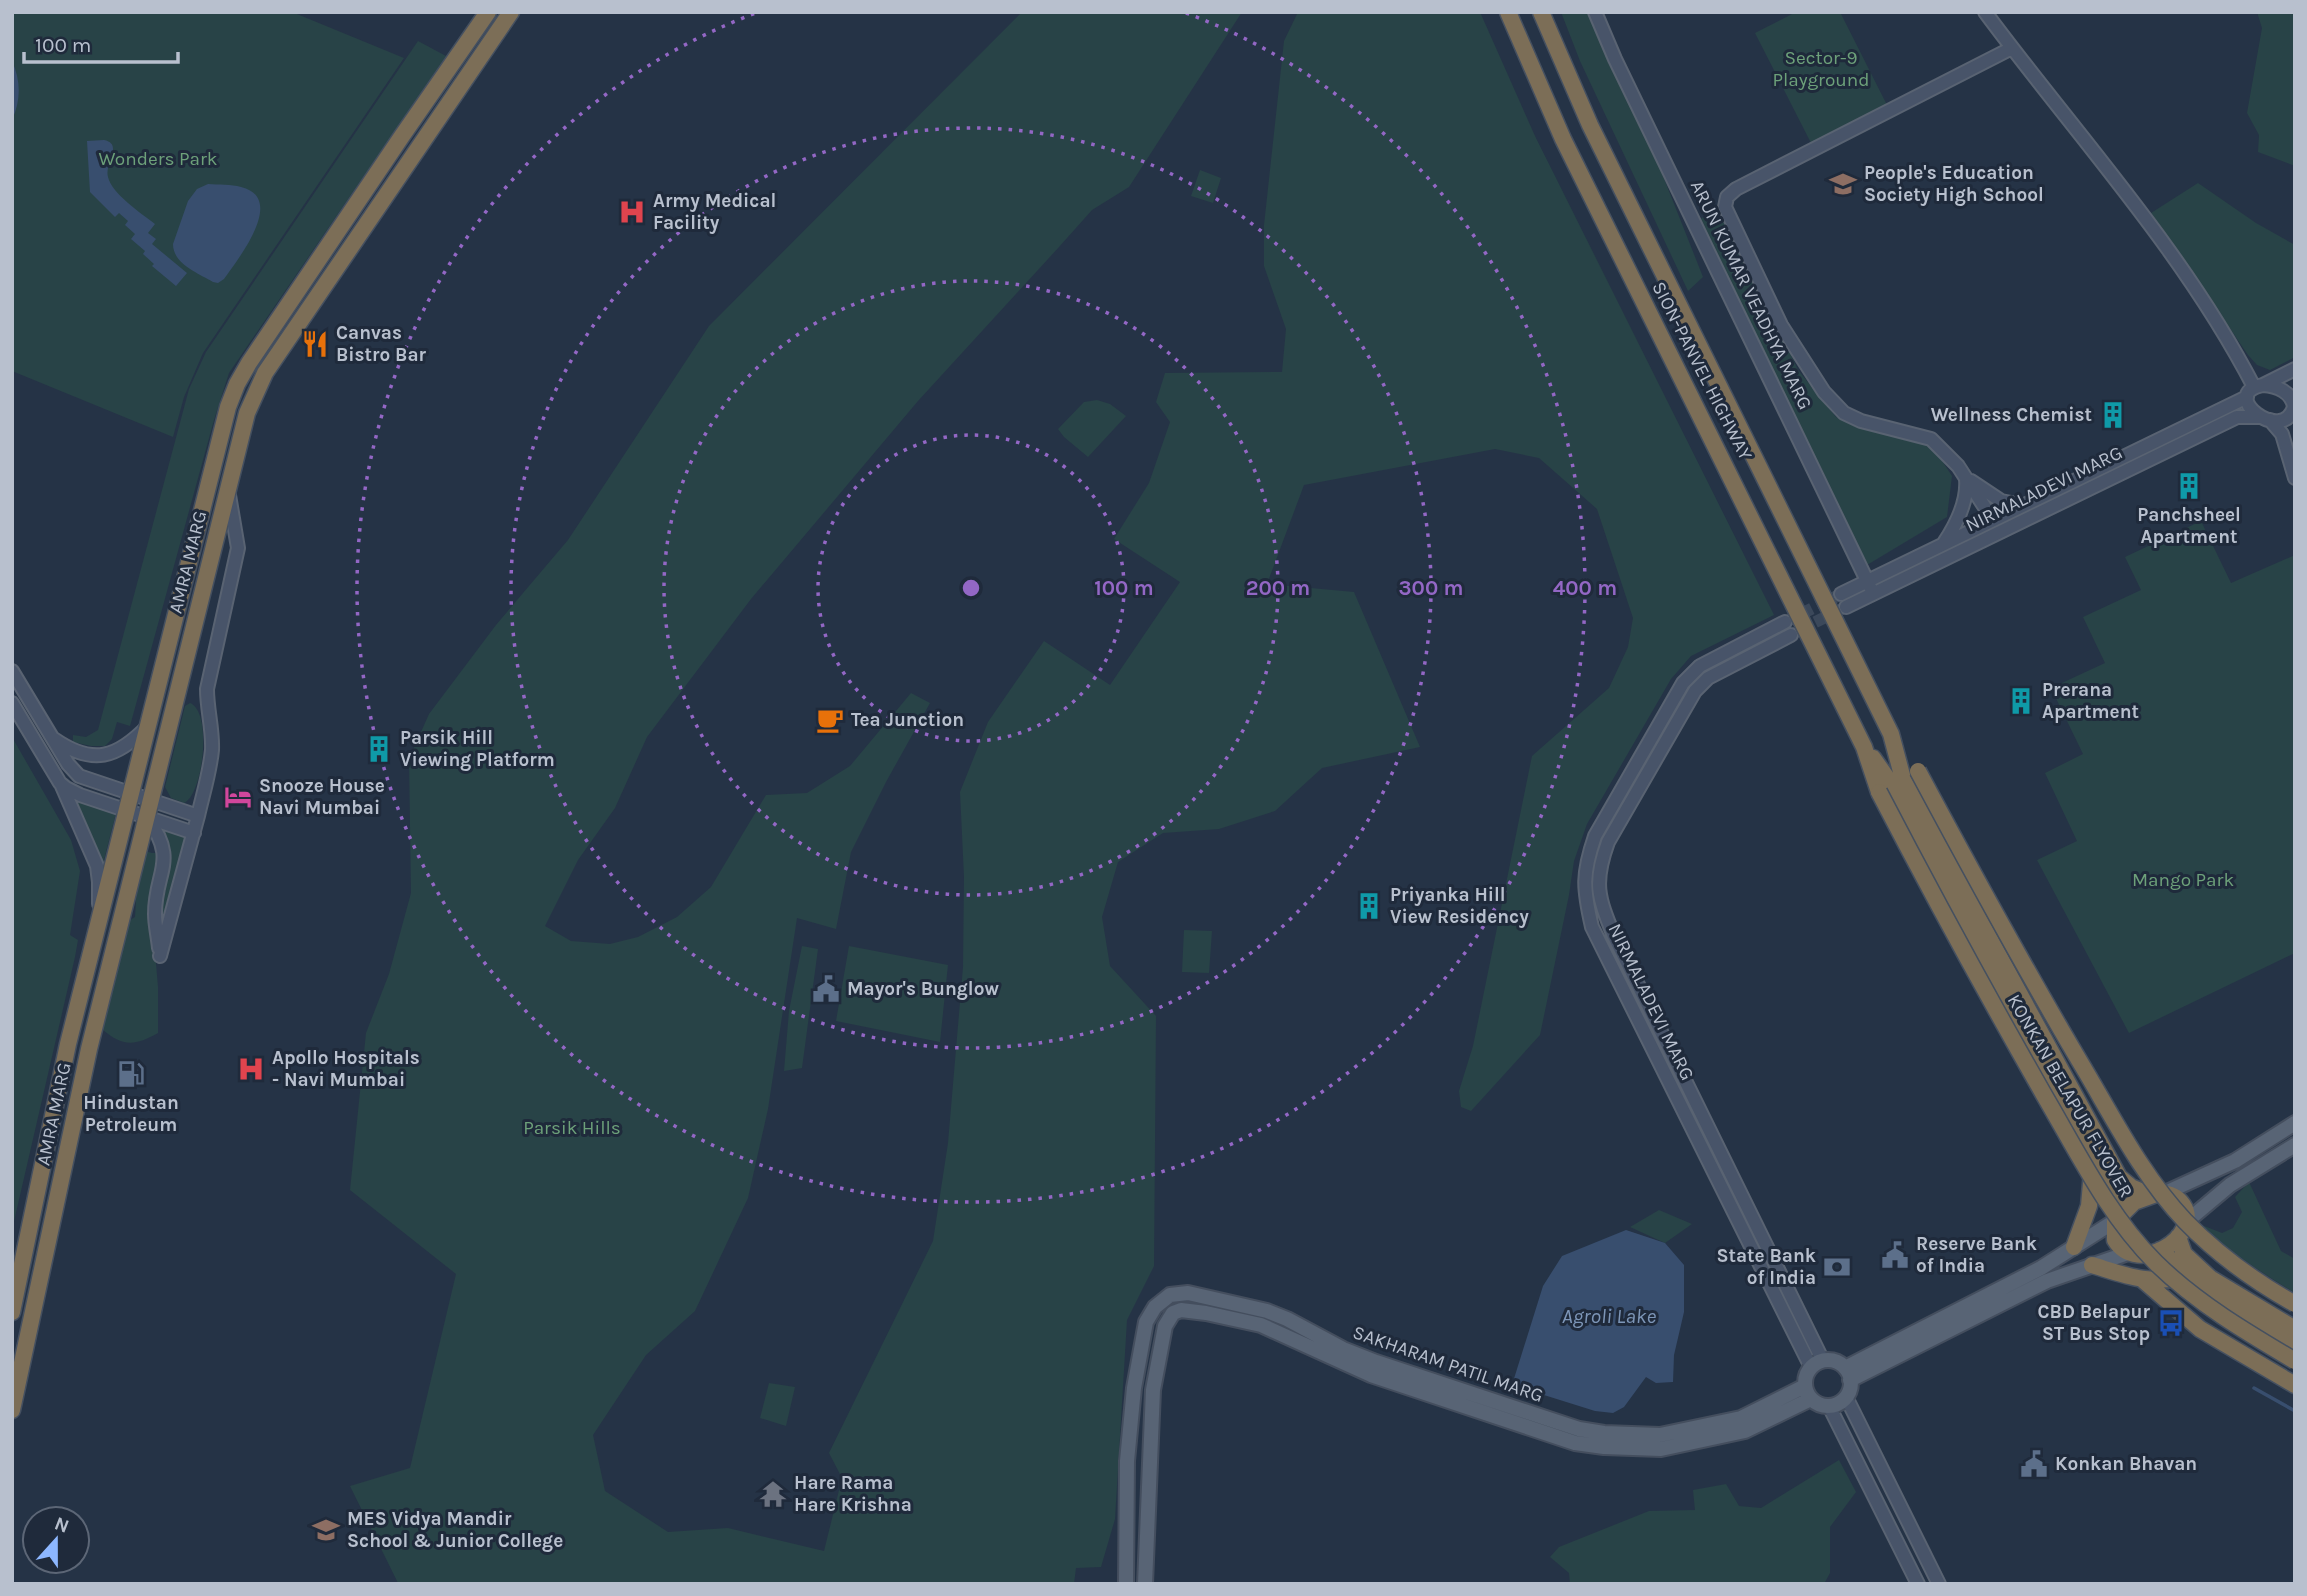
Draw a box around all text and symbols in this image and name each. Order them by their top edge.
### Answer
scale bar [24,21,178,65]
text: 100 m [35,33,92,57]
park label: Sector-9 Playground [1772,47,1870,91]
park label: Wonders Park [98,148,218,170]
place label: People's Education Society High School [1864,162,2044,206]
school or university icon: People's Education Society High School [1828,169,1858,199]
street label: ARUN KUMAR VEADHYA MARG [1686,177,1816,413]
place label: Army Medical Facility [653,190,776,234]
hospital icon: Army Medical Facility [617,197,647,227]
street label: SION-PANVEL HIGHWAY [1647,278,1757,464]
place label: Canvas Bistro Bar [336,322,427,366]
restaurant icon: Canvas Bistro Bar [300,329,330,359]
building icon: Wellness Chemist [2098,400,2128,430]
place label: Wellness Chemist [1931,404,2092,426]
street label: NIRMALADEVI MARG [1962,442,2126,536]
building icon: Panchsheel Apartment [2174,471,2204,501]
place label: Panchsheel Apartment [2137,504,2241,548]
street label: AMRA MARG [165,508,211,616]
centre of rings [959,576,983,600]
text: 100 m [1094,576,1154,600]
text: 200 m [1246,576,1310,600]
text: 300 m [1399,576,1463,600]
text: 400 m [1553,576,1617,600]
place label: Prerana Apartment [2042,679,2139,723]
building icon: Prerana Apartment [2006,686,2036,716]
cafe icon: Tea Junction [815,705,845,735]
place label: Tea Junction [851,709,964,731]
place label: Parsik Hill Viewing Platform [400,727,555,771]
building icon: Parsik Hill Viewing Platform [364,734,394,764]
place label: Snooze House Navi Mumbai [259,775,385,819]
hotel icon: Snooze House Navi Mumbai [223,782,253,812]
park label: Mango Park [2132,869,2234,891]
place label: Priyanka Hill View Residency [1390,884,1529,928]
building icon: Priyanka Hill View Residency [1354,891,1384,921]
street label: NIRMALADEVI MARG [1604,920,1698,1084]
public building icon: Mayor's Bunglow [811,974,841,1004]
place label: Mayor's Bunglow [847,978,999,1000]
street label: KONKAN BELAPUR FLYOVER [2003,991,2137,1201]
place label: Apollo Hospitals - Navi Mumbai [272,1047,420,1091]
hospital icon: Apollo Hospitals - Navi Mumbai [236,1054,266,1084]
fuel station icon: Hindustan Petroleum [116,1059,146,1089]
street label: AMRA MARG [32,1060,76,1168]
place label: Hindustan Petroleum [83,1092,179,1136]
park label: Parsik Hills [523,1117,621,1139]
place label: Reserve Bank of India [1916,1233,2037,1277]
public building icon: Reserve Bank of India [1880,1240,1910,1270]
place label: State Bank of India [1716,1245,1816,1289]
bank icon: State Bank of India [1822,1252,1852,1282]
place label: CBD Belapur ST Bus Stop [2038,1301,2151,1345]
water label: Agroli Lake [1562,1304,1656,1328]
bus stop icon: CBD Belapur ST Bus Stop [2156,1308,2186,1338]
street label: SAKHARAM PATIL MARG [1350,1321,1546,1407]
public building icon: Konkan Bhavan [2019,1449,2049,1479]
place label: Konkan Bhavan [2055,1453,2197,1475]
place label: Hare Rama Hare Krishna [794,1472,912,1516]
temple icon: Hare Rama Hare Krishna [758,1479,788,1509]
north arrow [21,1505,91,1575]
place label: MES Vidya Mandir School & Junior College [347,1508,563,1552]
text: N [51,1512,72,1538]
school or university icon: MES Vidya Mandir School & Junior College [311,1515,341,1545]

